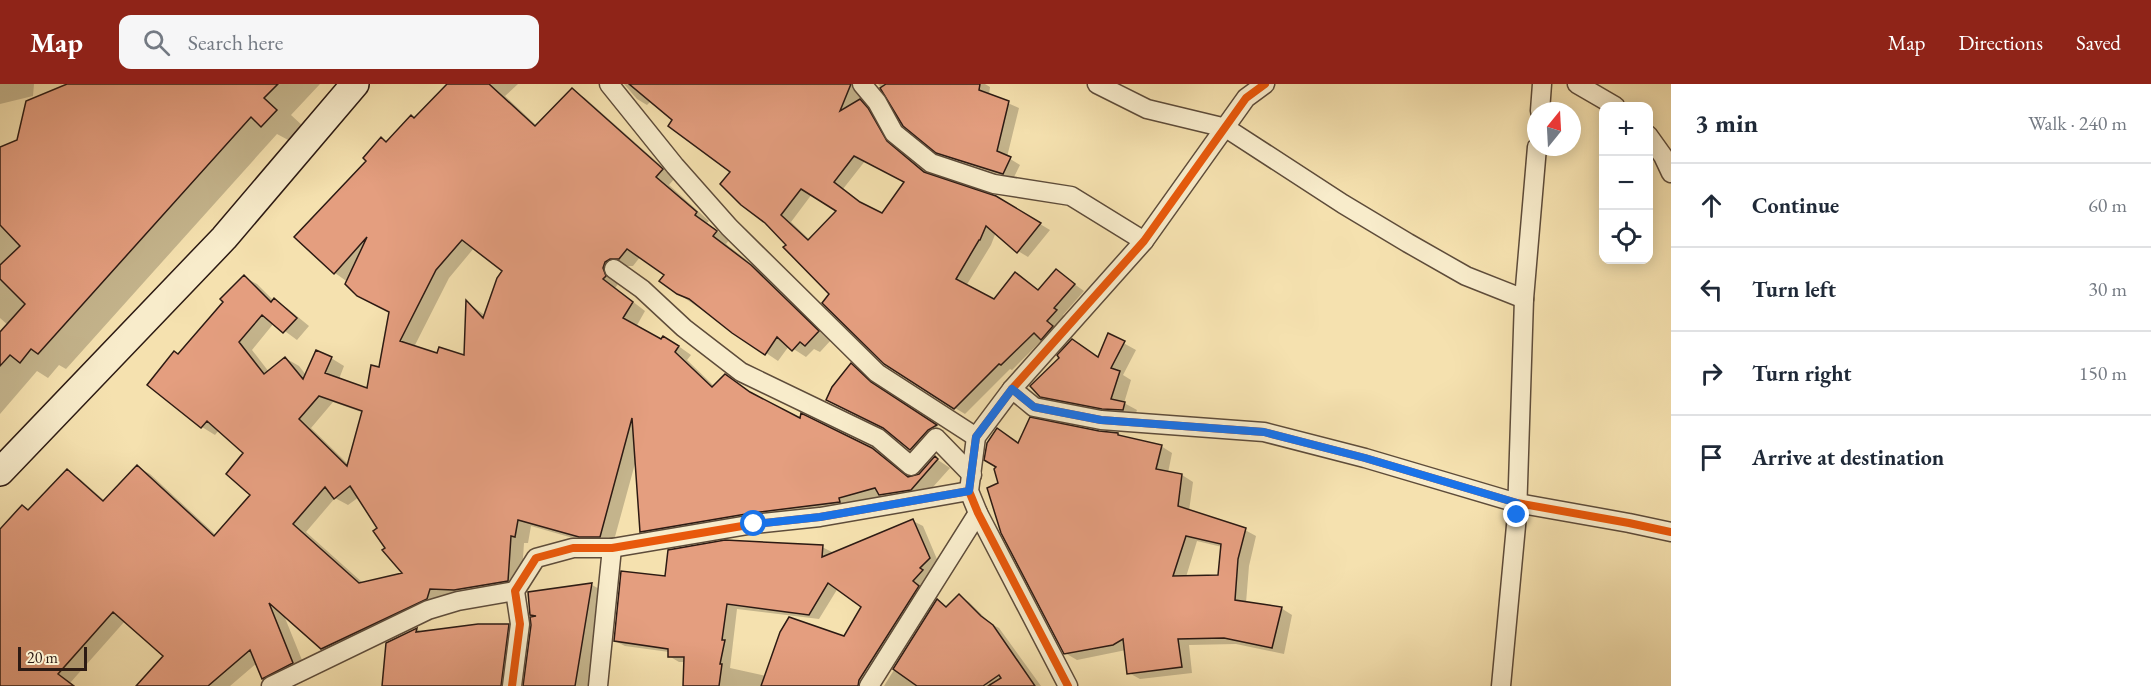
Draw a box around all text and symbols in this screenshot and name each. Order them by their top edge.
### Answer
search box [119,15,539,69]
text: Map [30,24,83,60]
icon: search [140,26,173,59]
text: Search here [188,28,283,57]
text: Map [1888,29,1925,56]
text: Directions [1958,29,2043,56]
text: Saved [2076,29,2121,56]
north arrow [1527,102,1581,156]
map controls [1599,102,1653,264]
button: + [1599,102,1653,156]
text: 3 min [1695,106,1758,140]
text: Walk · 240 m [2028,110,2127,136]
button: − [1599,156,1653,210]
icon: ahead [1695,189,1728,222]
text: Continue [1752,191,1839,220]
text: 60 m [2088,192,2127,218]
button: locate [1599,210,1653,264]
icon: left [1695,273,1728,306]
text: Turn left [1752,275,1836,304]
text: 30 m [2088,276,2127,302]
icon: right [1695,357,1728,390]
text: Turn right [1752,359,1851,388]
text: 150 m [2079,360,2127,386]
icon: arrive [1695,441,1728,474]
text: Arrive at destination [1752,443,1944,472]
route end [1503,501,1529,527]
route start [740,510,766,536]
scale bar [18,644,87,672]
text: 20 m [27,647,58,668]

